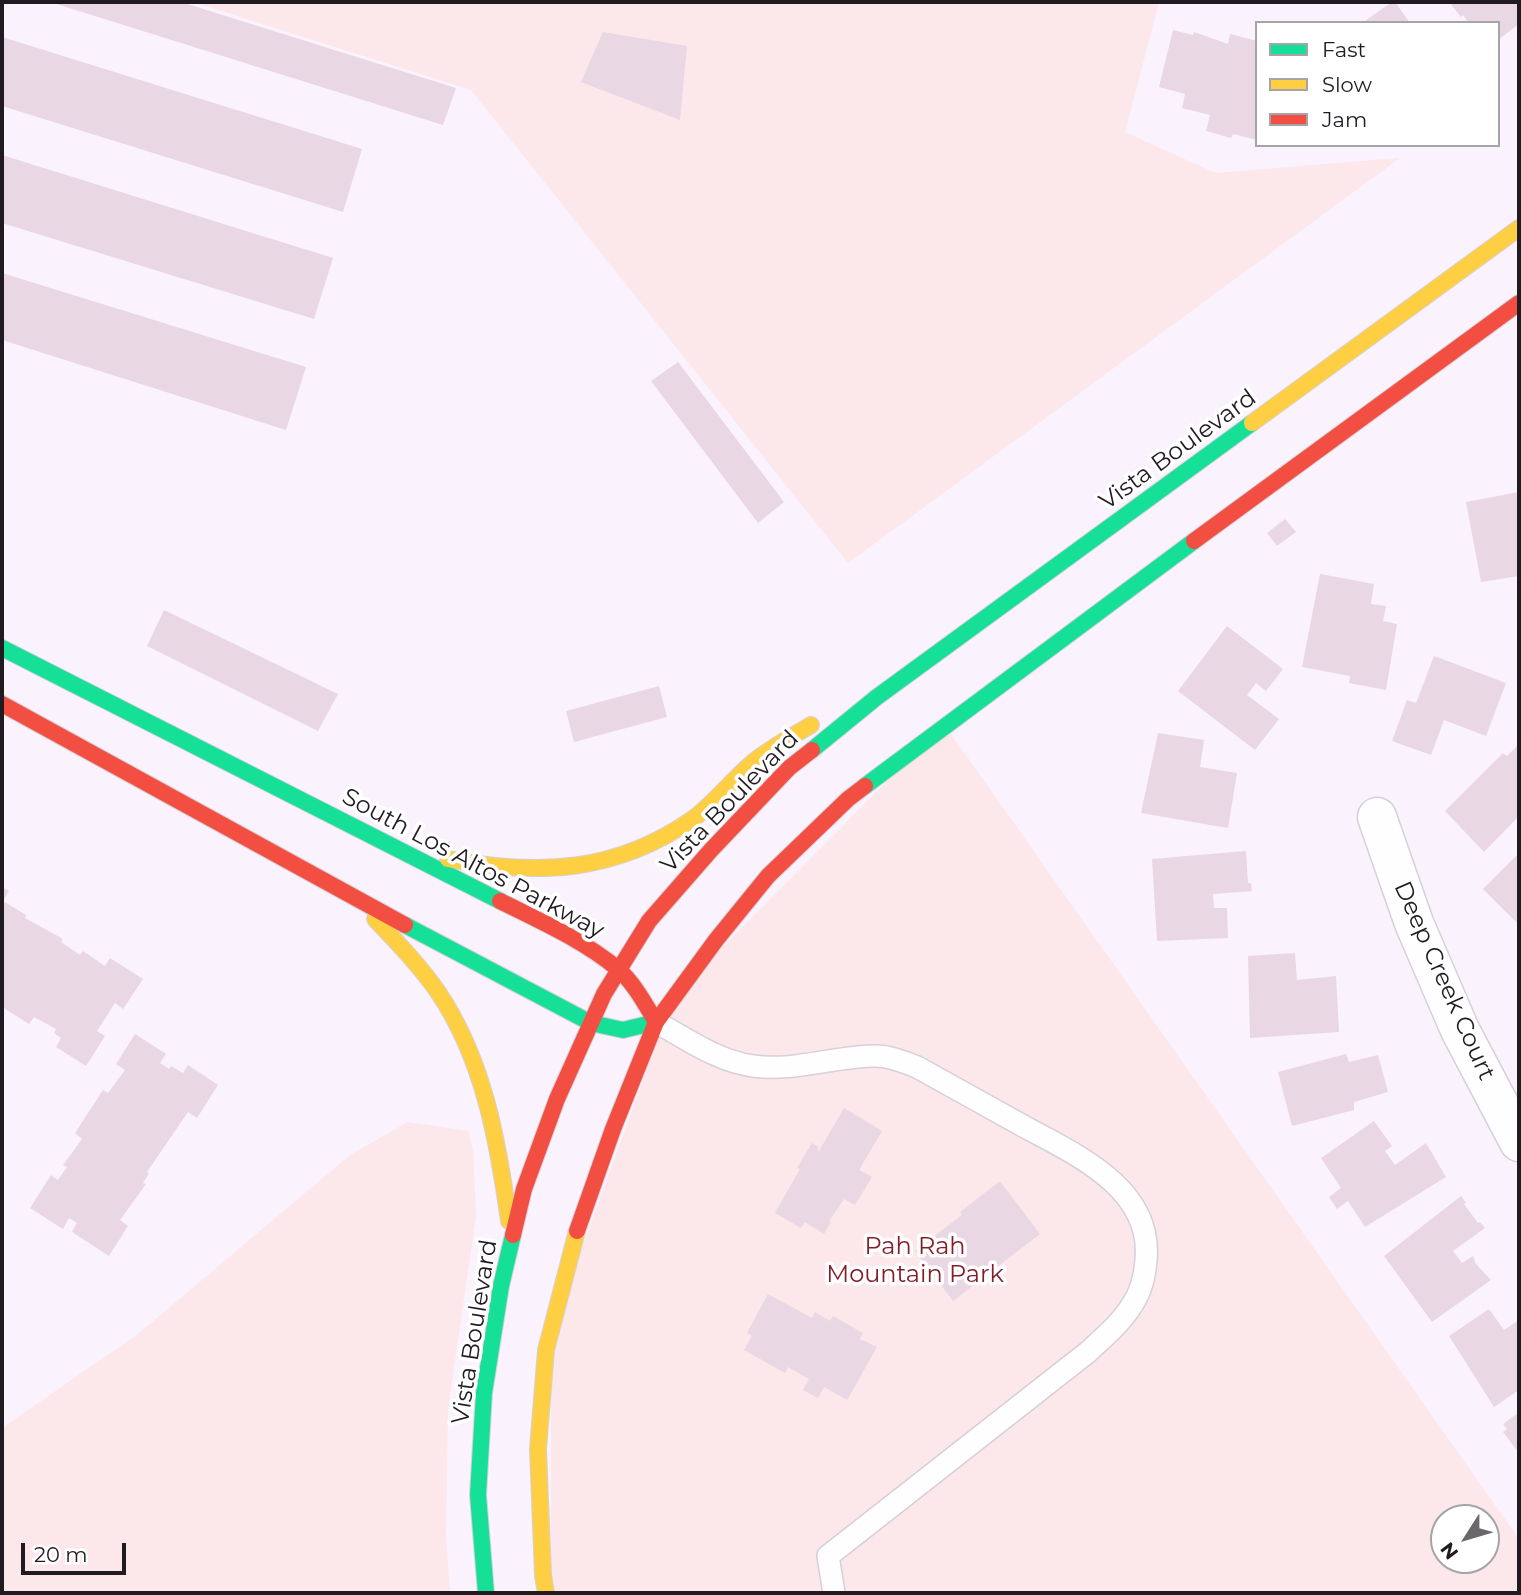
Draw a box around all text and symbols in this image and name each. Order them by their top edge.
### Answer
legend [1255,21,1500,147]
text: Fast [1322,37,1366,62]
text: Slow [1322,72,1372,97]
text: Jam [1322,107,1367,132]
street label: Vista Boulevard [1094,384,1262,516]
street label: Vista Boulevard [655,725,805,879]
street label: South Los Altos Parkway [337,783,609,945]
street label: Deep Creek Court [1387,877,1501,1085]
park label: Pah Rah Mountain Park [826,1233,1004,1289]
street label: Vista Boulevard [446,1238,504,1426]
north arrow [1430,1504,1500,1574]
scale bar [24,1528,130,1572]
text: N [1436,1538,1463,1564]
text: 20 m [34,1542,88,1567]

